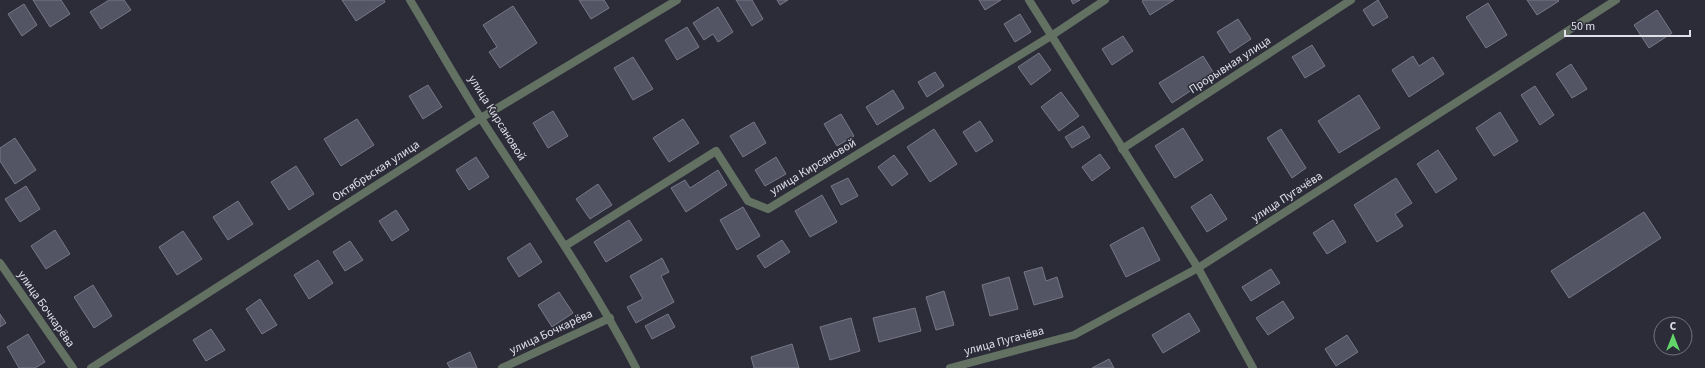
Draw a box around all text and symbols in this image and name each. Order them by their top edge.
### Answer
scale bar [1565,12,1690,38]
text: 50 m [1571,18,1595,35]
street label: Прорывная улица [1186,32,1274,98]
street label: улица Кирсановой [464,72,530,164]
street label: улица Кирсановой [767,134,859,200]
street label: Октябрьская улица [329,136,423,206]
street label: улица Пугачёва [1248,168,1326,226]
street label: улица Бочкарёва [13,267,79,351]
street label: улица Бочкарёва [507,305,595,359]
north arrow [1653,316,1693,356]
text: С [1670,319,1677,334]
street label: улица Пугачёва [962,322,1046,360]

